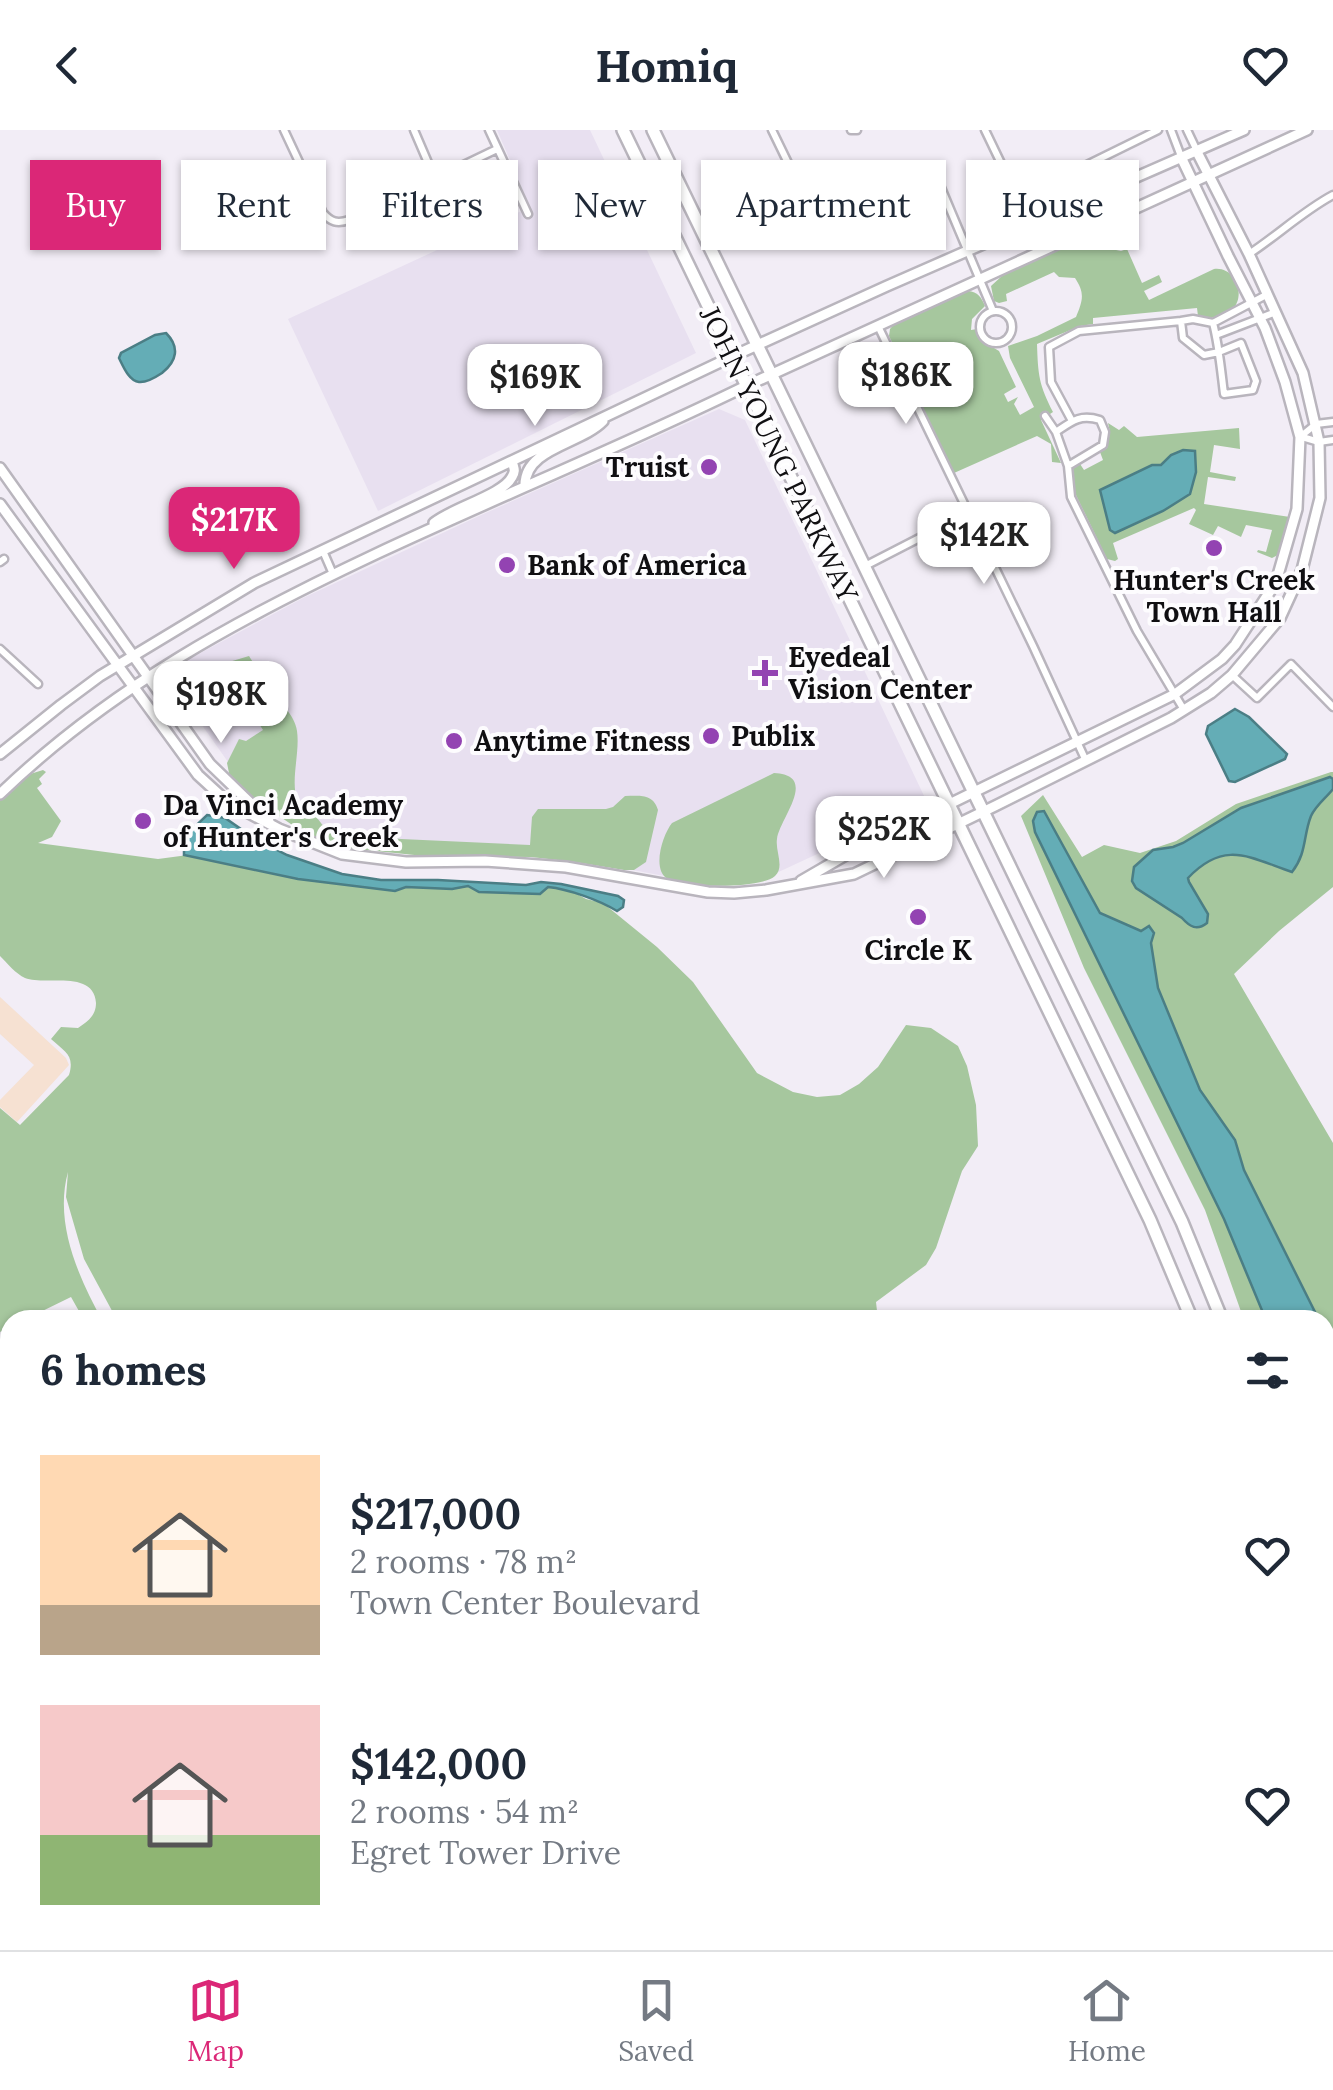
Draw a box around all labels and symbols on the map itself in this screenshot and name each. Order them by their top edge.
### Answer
street label: JOHN YOUNG PARKWAY [691,300,867,609]
pin: $186K [836,342,976,427]
pin: $169K [465,344,605,429]
place label: Truist [606,449,689,485]
marker: Truist [698,456,720,478]
pin: $217K [164,487,304,572]
pin: $142K [914,502,1054,587]
marker: Hunter's Creek Town Hall [1203,537,1225,559]
place label: Bank of America [527,547,747,583]
marker: Bank of America [496,554,518,576]
place label: Hunter's Creek Town Hall [1113,562,1315,630]
place label: Eyedeal Vision Center [788,639,973,707]
marker: Eyedeal Vision Center [752,660,778,686]
pin: $198K [151,661,291,746]
place label: Publix [731,718,815,754]
place label: Anytime Fitness [474,723,691,759]
marker: Publix [700,725,722,747]
marker: Anytime Fitness [443,730,465,752]
place label: Da Vinci Academy of Hunter's Creek [163,787,404,855]
pin: $252K [814,796,954,881]
marker: Da Vinci Academy of Hunter's Creek [132,810,154,832]
marker: Circle K [907,906,929,928]
place label: Circle K [864,932,972,968]

